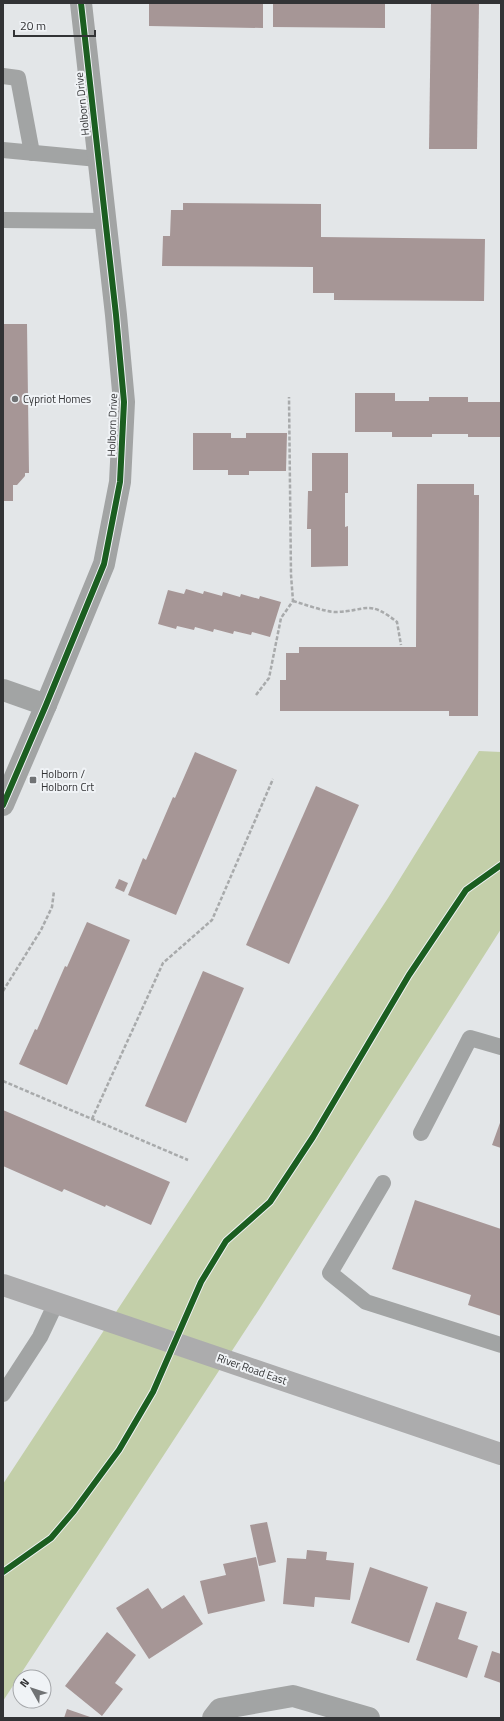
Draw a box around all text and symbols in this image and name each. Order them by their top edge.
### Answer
scale bar [14,12,95,38]
text: 20 m [20,16,46,35]
street label: Holborn Drive [71,71,93,136]
place label: Cypriot Homes [23,391,91,407]
street label: Holborn Drive [103,393,121,457]
marker: Cypriot Homes [10,394,20,404]
place label: Holborn / Holborn Crt [41,766,94,795]
marker: Holborn / Holborn Crt [28,775,38,785]
street label: River Road East [215,1350,289,1388]
north arrow [12,1669,52,1709]
text: N [16,1675,33,1691]

